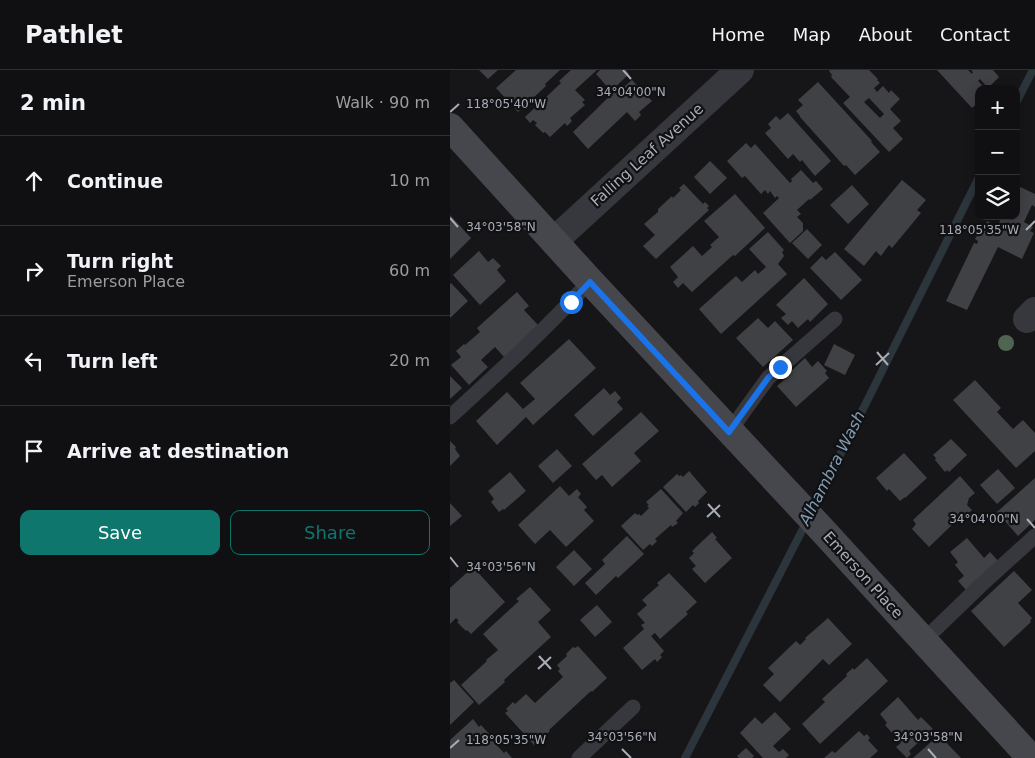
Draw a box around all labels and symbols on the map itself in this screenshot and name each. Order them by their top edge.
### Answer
text: 34°04'00"N [596,85,666,99]
text: 118°05'40"W [466,97,546,111]
street label: Falling Leaf Avenue [587,100,707,210]
text: 34°03'58"N [466,220,536,234]
text: 118°05'35"W [939,223,1019,237]
route start [560,291,583,314]
route end [769,356,792,379]
water label: Alhambra Wash [795,408,869,529]
text: 34°04'00"N [949,512,1019,526]
street label: Emerson Place [819,528,907,622]
text: 34°03'56"N [466,560,536,574]
text: 34°03'56"N [587,730,657,744]
text: 34°03'58"N [893,730,963,744]
text: 118°05'35"W [466,733,546,747]

